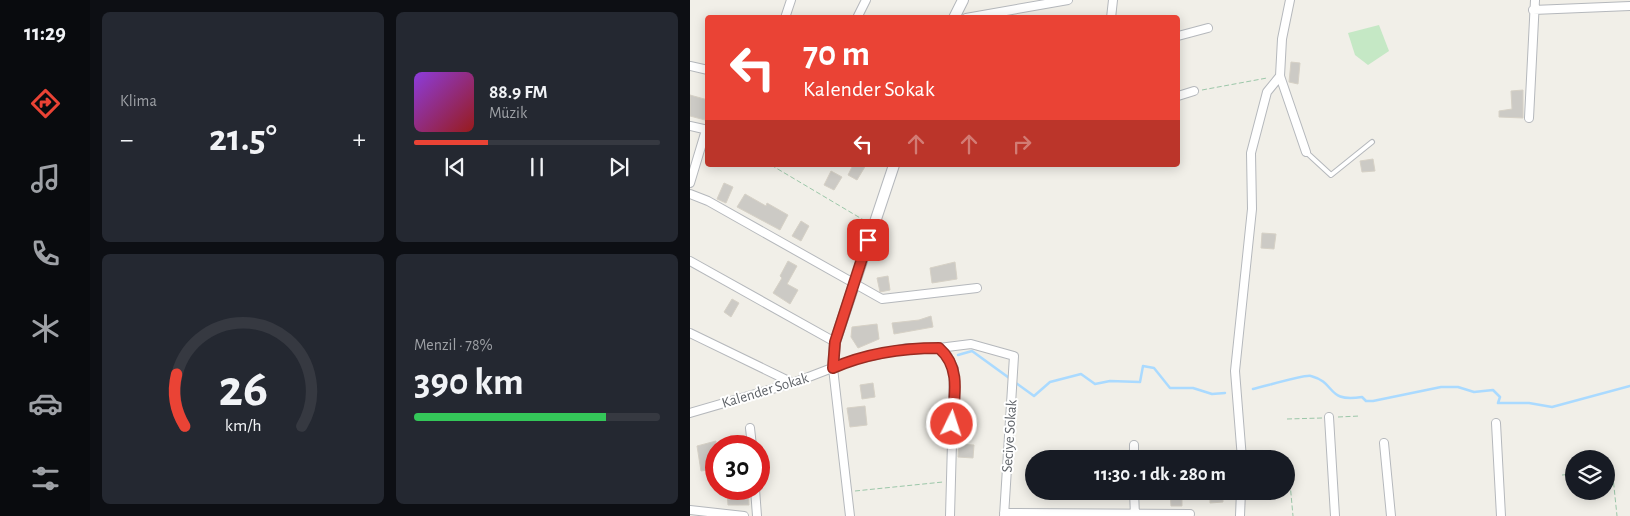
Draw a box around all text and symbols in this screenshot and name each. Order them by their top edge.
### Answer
text: 11:29 [24,22,66,44]
icon: left [720,35,785,100]
text: 70 m [803,37,870,72]
text: Kalender Sokak [803,78,935,100]
text: 88.9 FM [489,83,548,102]
icon: directions [28,86,63,121]
text: Klima [120,93,157,109]
text: Müzik [489,105,527,121]
text: 21.5° [209,120,277,158]
text: − [120,126,133,154]
text: + [353,126,366,154]
icon: left [849,130,877,158]
icon: ahead [902,130,930,158]
icon: ahead [955,130,983,158]
icon: right [1008,130,1036,158]
icon: previous [441,153,469,181]
icon: pause [523,153,551,181]
icon: next [605,153,633,181]
icon: music [28,161,63,196]
pin [847,219,889,261]
icon: arrive [854,226,882,254]
icon: phone [28,236,63,271]
icon: climate [28,311,63,346]
text: Menzil · 78% [414,337,493,353]
text: 26 [218,363,268,415]
text: 390 km [414,364,524,402]
street label: Kalender Sokak [720,370,810,411]
icon: car [28,386,63,421]
position arrow [925,397,977,449]
street label: Seciye Sokak [999,399,1020,473]
text: km/h [225,417,261,435]
speed limit sign: 30 [705,435,770,500]
map controls [1565,450,1615,500]
button: layers [1565,450,1615,500]
icon: filters [28,461,63,496]
text: 11:30 · 1 dk · 280 m [1094,465,1226,484]

